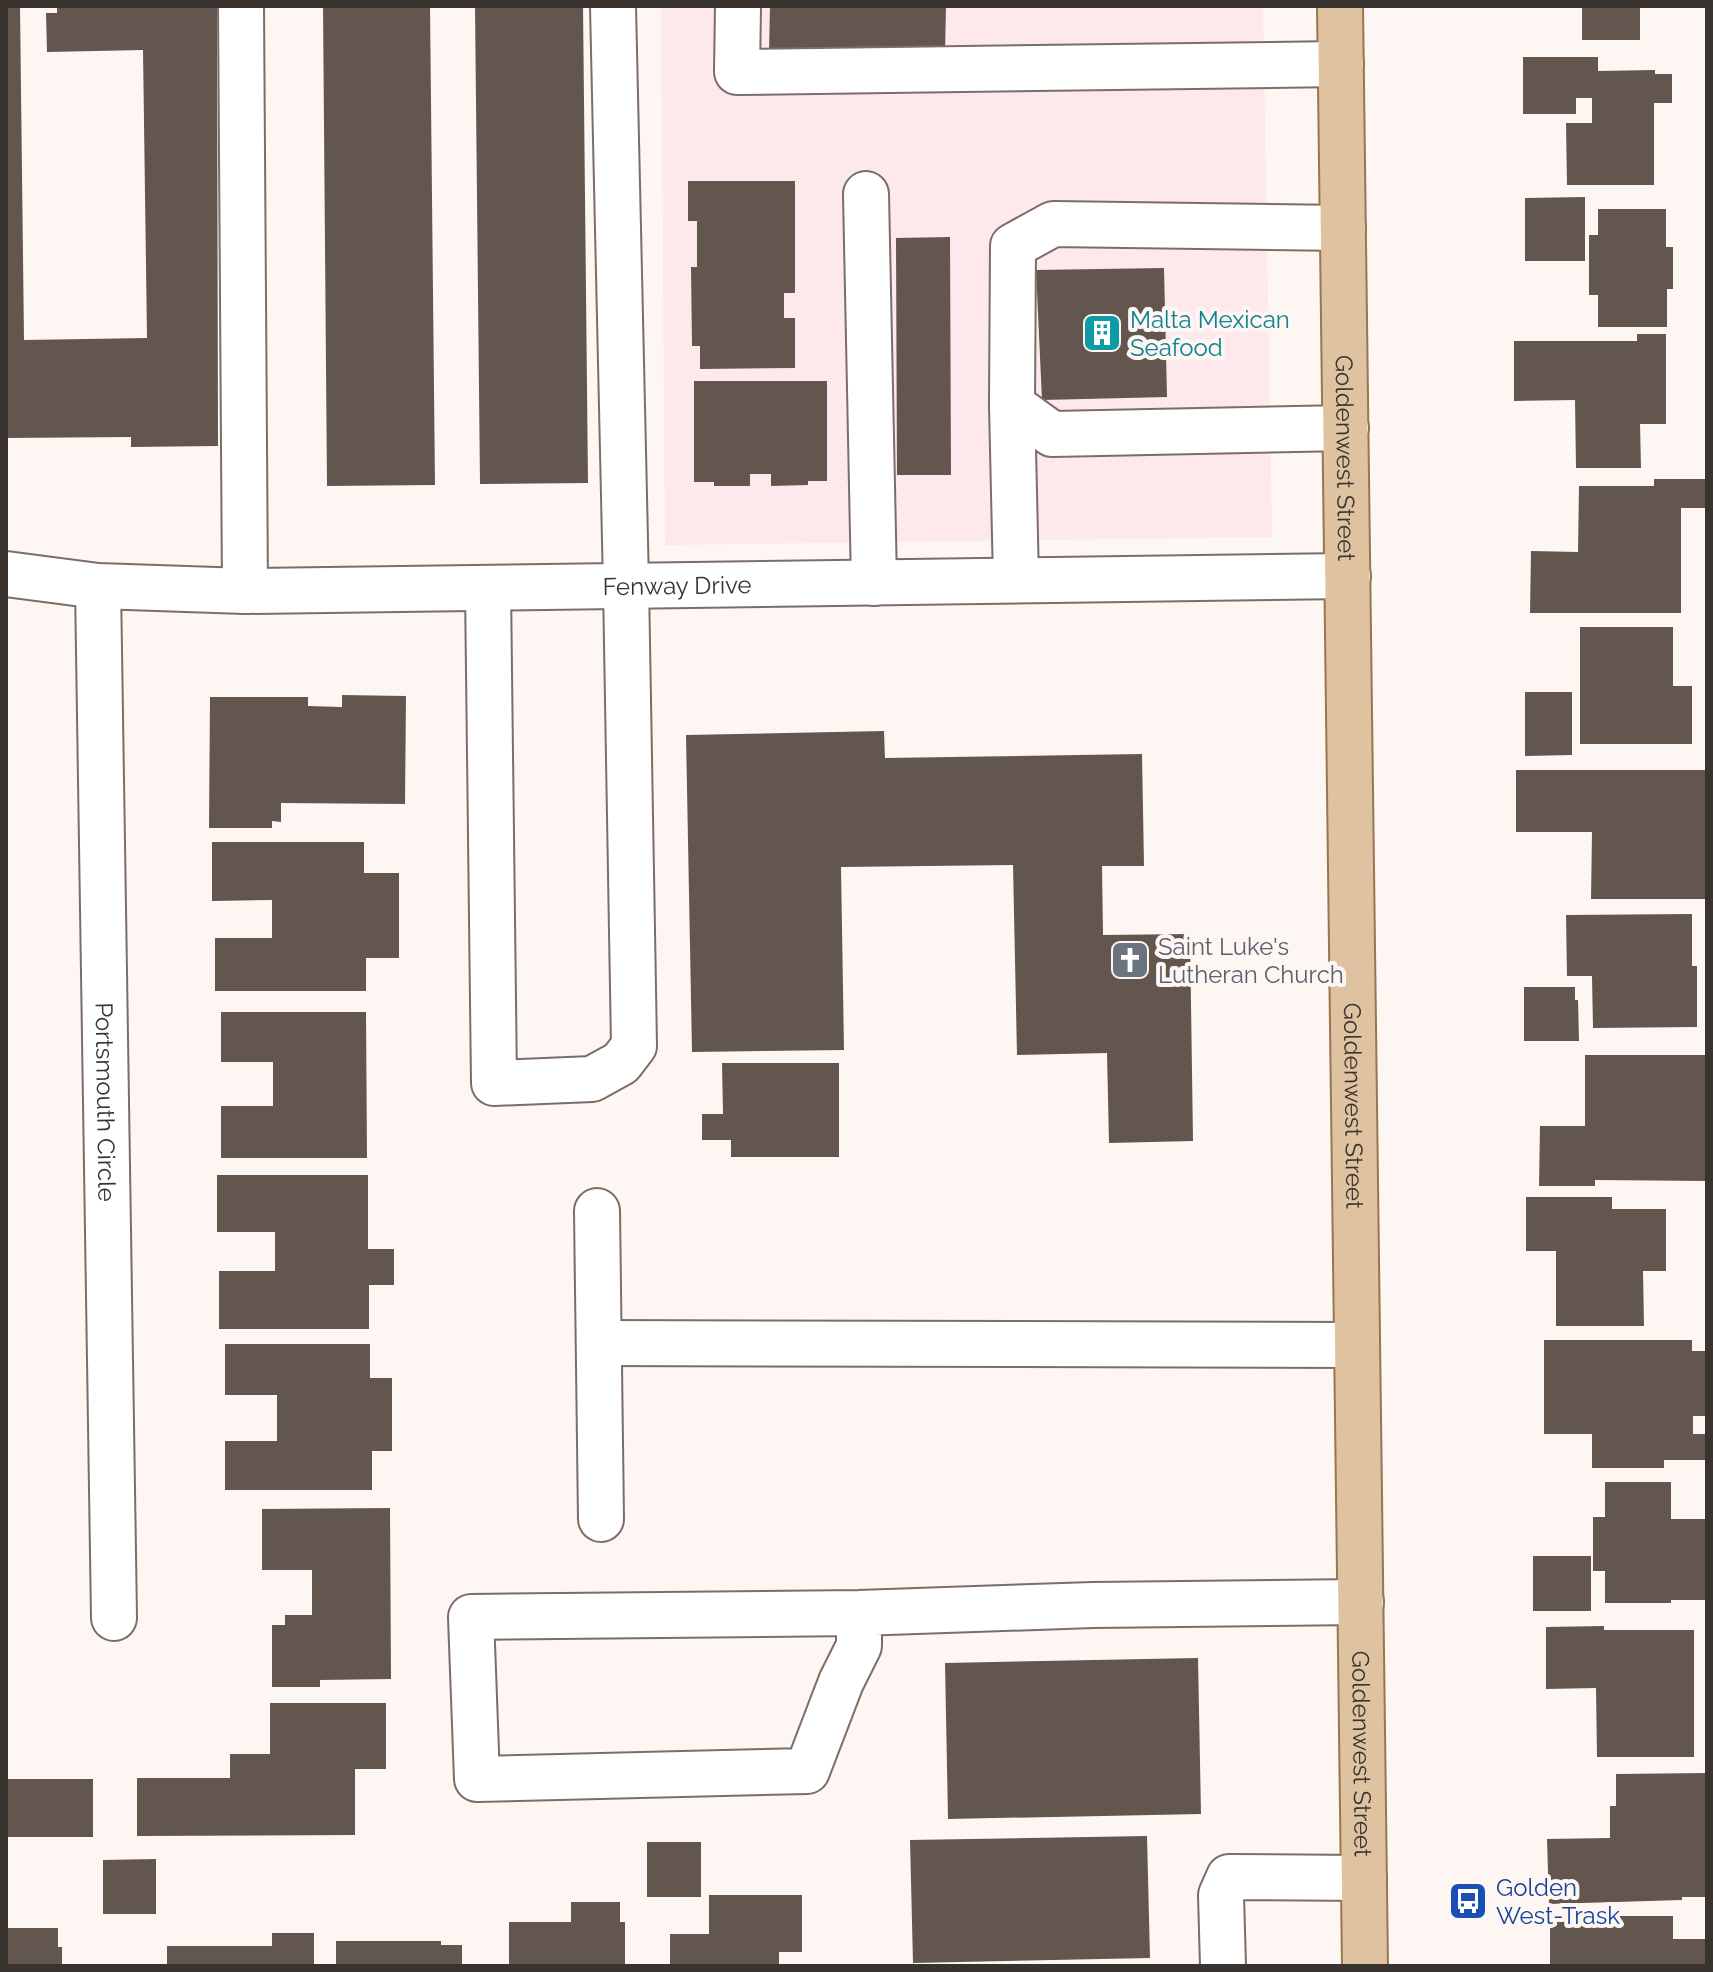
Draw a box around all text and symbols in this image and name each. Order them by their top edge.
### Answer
place label: Malta Mexican Seafood [1130,305,1290,362]
building icon: Malta Mexican Seafood [1081,312,1123,354]
street label: Goldenwest Street [1330,355,1362,561]
street label: Fenway Drive [602,570,752,601]
place label: Saint Luke's Lutheran Church [1158,932,1344,989]
church icon: Saint Luke's Lutheran Church [1109,939,1151,981]
street label: Portsmouth Circle [90,1002,122,1202]
street label: Goldenwest Street [1338,1003,1370,1209]
street label: Goldenwest Street [1346,1651,1378,1857]
place label: Golden West-Trask [1496,1873,1620,1930]
bus stop icon: Golden West-Trask [1447,1880,1489,1922]

